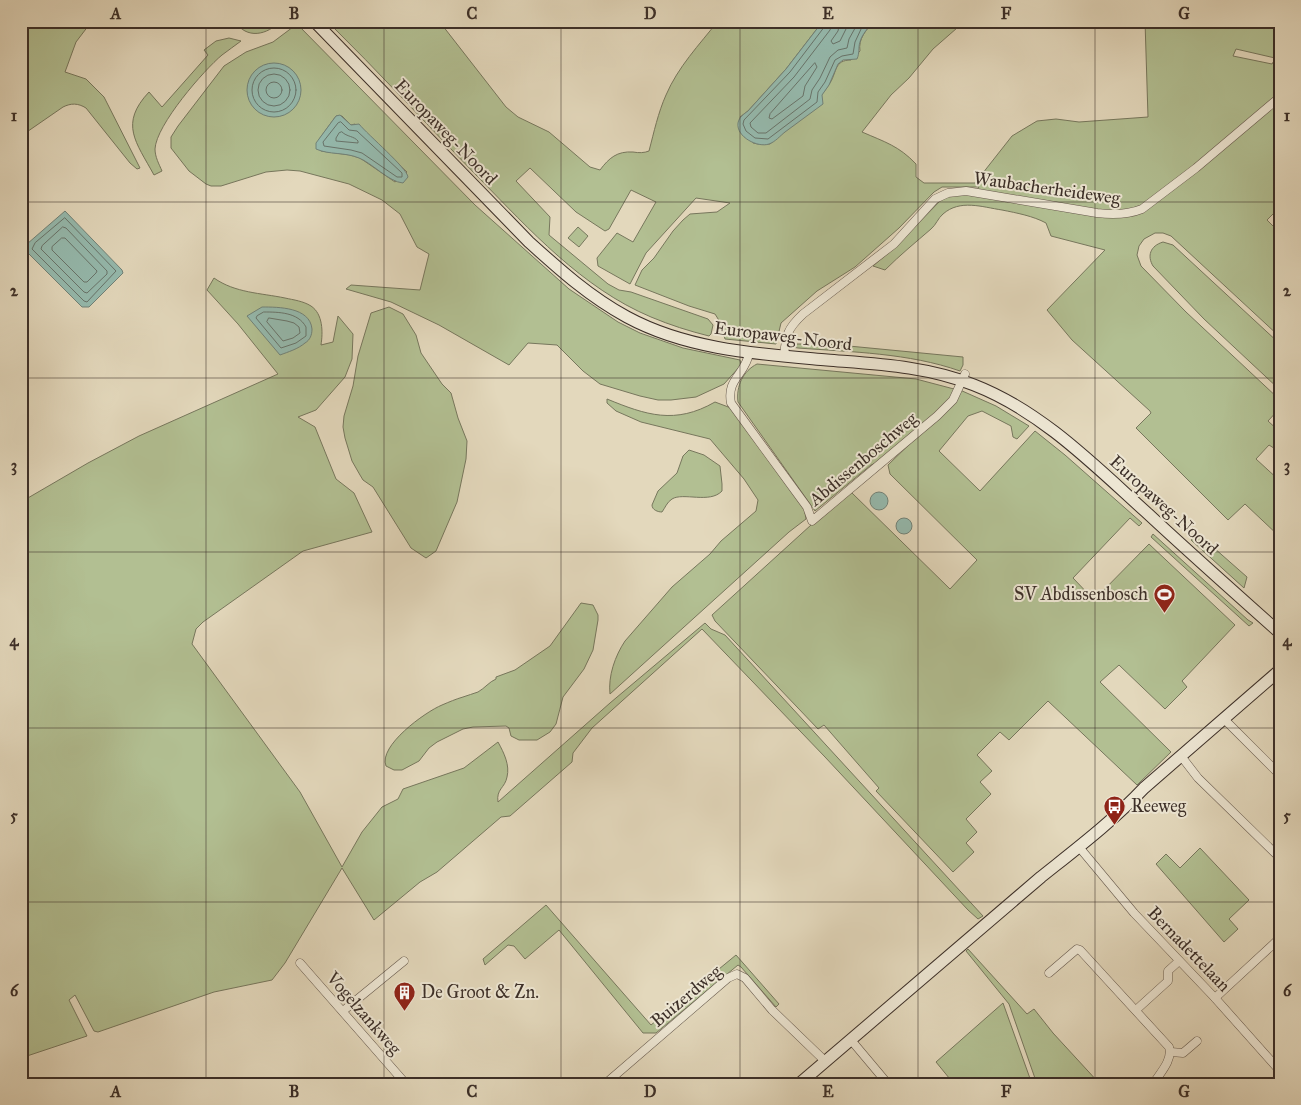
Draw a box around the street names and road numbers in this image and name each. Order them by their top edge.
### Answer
street label: Europaweg-Noord [389,74,502,190]
street label: Waubacherheideweg [972,167,1122,210]
street label: Europaweg-Noord [713,317,853,356]
street label: Abdissenboschweg [804,407,923,512]
street label: Europaweg-Noord [1104,450,1223,560]
street label: Bernadettelaan [1143,902,1235,996]
street label: Buizerdweg [646,960,727,1033]
street label: Vogelzankweg [321,966,406,1060]

